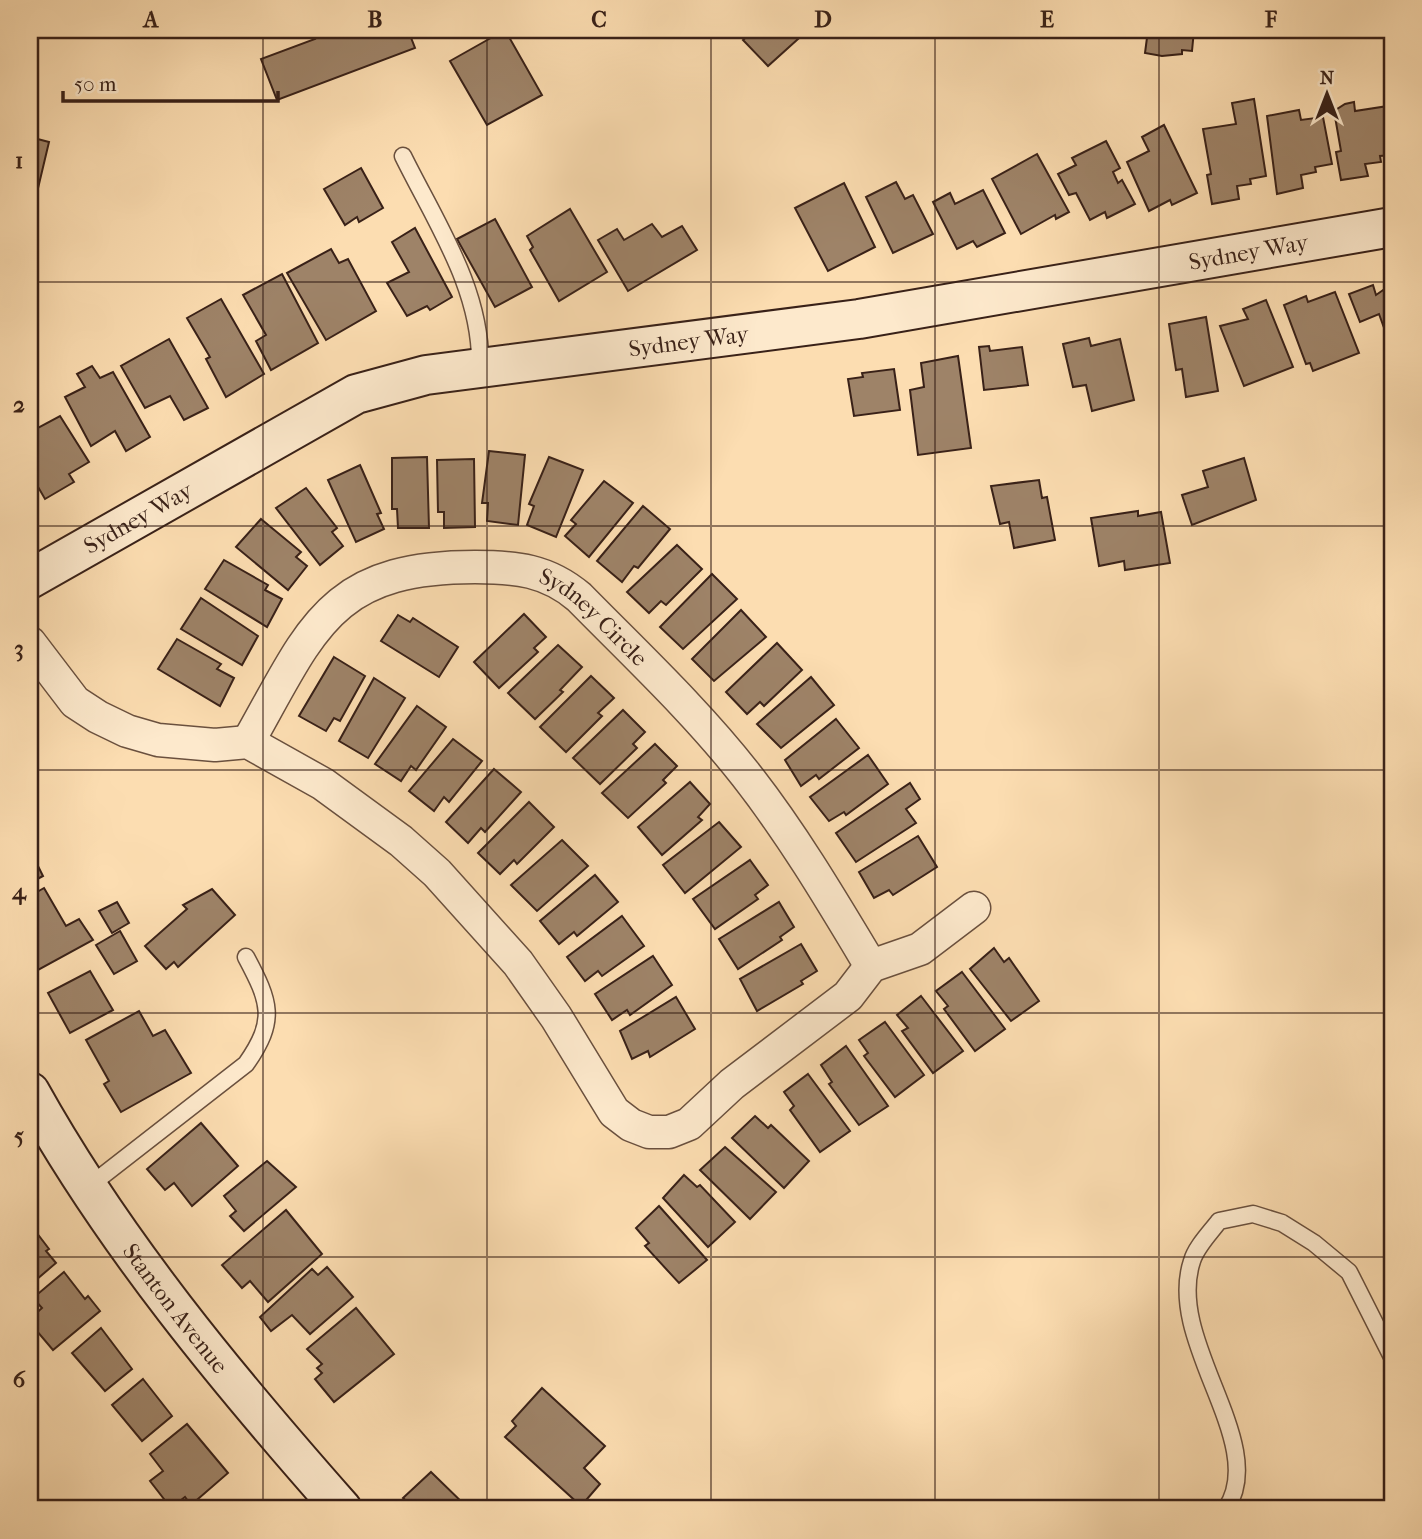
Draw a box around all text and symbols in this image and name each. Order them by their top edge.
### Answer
text: A [142,6,160,33]
text: B [368,6,383,33]
text: C [591,6,607,33]
text: D [814,6,832,33]
text: E [1040,6,1054,33]
text: F [1264,6,1278,33]
scale bar [63,60,278,104]
north arrow [1292,60,1362,130]
text: N [1320,67,1335,89]
text: 50 m [74,72,117,96]
text: 1 [15,147,23,174]
street label: Sydney Way [1187,228,1311,275]
street label: Sydney Way [627,320,751,362]
text: 2 [13,391,25,418]
street label: Sydney Way [79,476,198,559]
street label: Sydney Circle [535,562,653,671]
text: 3 [14,635,24,662]
text: 4 [11,878,27,905]
text: 5 [14,1122,24,1149]
street label: Stanton Avenue [117,1238,234,1379]
text: 6 [13,1366,26,1393]

